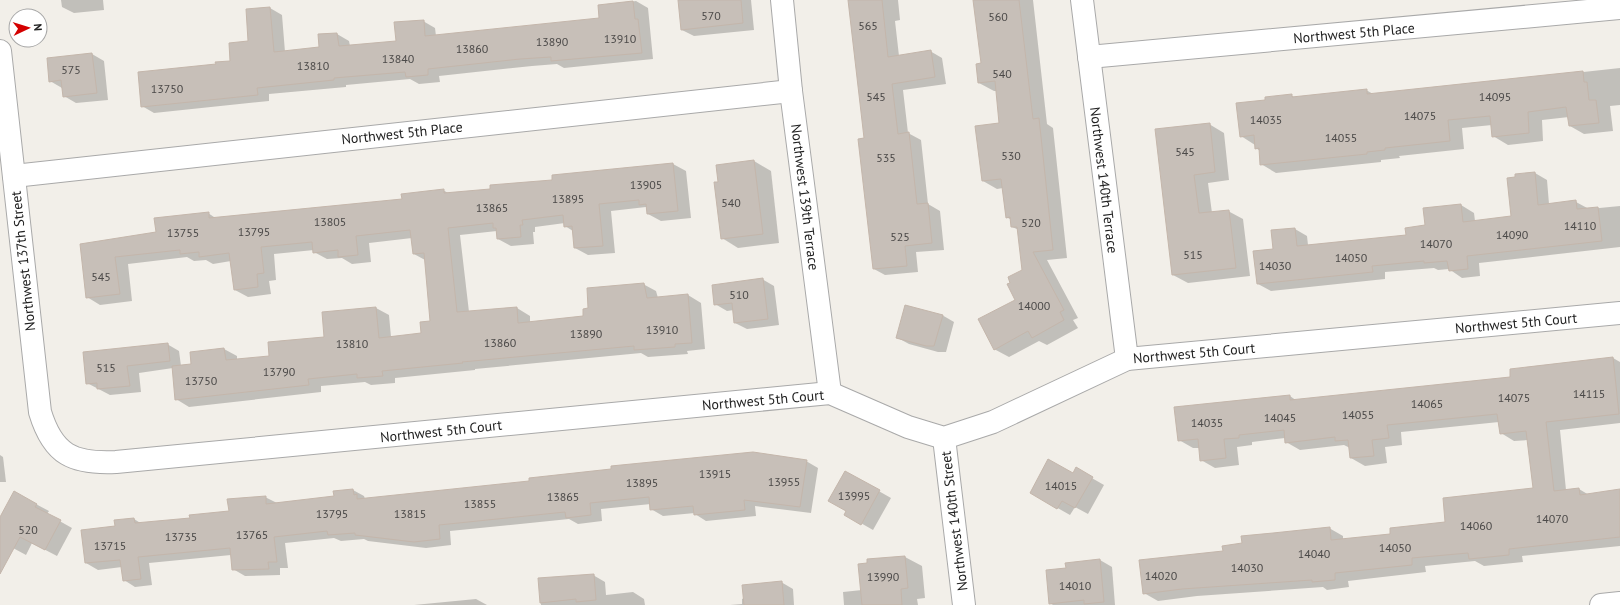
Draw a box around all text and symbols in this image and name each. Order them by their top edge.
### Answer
north arrow [8,8,48,48]
house number: 570 [701,8,721,23]
house number: 560 [988,9,1008,24]
house number: 565 [858,18,878,33]
street label: Northwest 5th Place [1293,19,1415,47]
text: N [31,23,45,31]
house number: 13910 [604,31,637,46]
house number: 13890 [536,34,569,49]
house number: 13860 [456,41,489,56]
house number: 13840 [382,51,415,66]
house number: 13810 [297,58,330,73]
house number: 575 [61,62,81,77]
house number: 540 [992,66,1012,81]
house number: 13750 [151,81,184,96]
house number: 545 [866,89,886,104]
house number: 14095 [1479,89,1511,104]
street label: Northwest 140th Terrace [1086,106,1122,254]
house number: 14075 [1404,108,1436,123]
house number: 14035 [1250,112,1282,127]
street label: Northwest 5th Place [340,118,464,148]
street label: Northwest 139th Terrace [787,123,823,271]
house number: 14055 [1325,130,1357,145]
house number: 545 [1175,144,1195,159]
house number: 530 [1001,148,1021,163]
house number: 535 [876,150,896,165]
house number: 13905 [630,177,662,192]
street label: Northwest 137th Street [7,190,39,332]
house number: 13895 [552,191,584,206]
house number: 540 [721,195,741,210]
house number: 13865 [476,200,508,215]
house number: 13805 [314,214,346,229]
house number: 520 [1021,215,1041,230]
house number: 14110 [1564,218,1597,233]
house number: 13795 [238,224,270,239]
house number: 13755 [167,225,199,240]
house number: 14090 [1496,227,1529,242]
house number: 525 [890,229,910,244]
house number: 14070 [1420,236,1453,251]
house number: 515 [1183,247,1203,262]
house number: 14050 [1335,250,1368,265]
house number: 14030 [1259,258,1292,273]
house number: 545 [91,269,111,284]
house number: 510 [729,287,749,302]
house number: 14000 [1018,298,1051,313]
street label: Northwest 5th Court [1454,309,1578,337]
house number: 13910 [646,322,679,337]
house number: 13890 [570,326,603,341]
house number: 13860 [484,335,517,350]
house number: 13810 [336,336,369,351]
street label: Northwest 5th Court [1132,339,1256,367]
house number: 515 [96,360,116,375]
house number: 13790 [263,364,296,379]
house number: 13750 [185,373,218,388]
street label: Northwest 5th Court [701,386,825,414]
house number: 14115 [1573,386,1605,401]
house number: 14075 [1498,390,1530,405]
house number: 14065 [1411,396,1443,411]
house number: 14055 [1342,407,1374,422]
house number: 14045 [1264,410,1296,425]
house number: 14035 [1191,415,1223,430]
street label: Northwest 5th Court [379,416,503,446]
street label: Northwest 140th Street [936,450,972,592]
house number: 13915 [699,466,731,481]
house number: 13955 [768,474,800,489]
house number: 13895 [626,475,658,490]
house number: 14015 [1045,478,1077,493]
house number: 13995 [838,488,870,503]
house number: 13865 [547,489,579,504]
house number: 13855 [464,496,496,511]
house number: 13795 [316,506,348,521]
house number: 13815 [394,506,426,521]
house number: 14070 [1536,511,1569,526]
house number: 14060 [1460,518,1493,533]
house number: 520 [18,522,38,537]
house number: 13765 [236,527,268,542]
house number: 13735 [165,529,197,544]
house number: 13715 [94,538,126,553]
house number: 14050 [1379,540,1412,555]
house number: 14040 [1298,546,1331,561]
house number: 14030 [1231,560,1264,575]
house number: 14020 [1145,568,1178,583]
house number: 13990 [867,569,900,584]
house number: 14010 [1059,578,1092,593]

